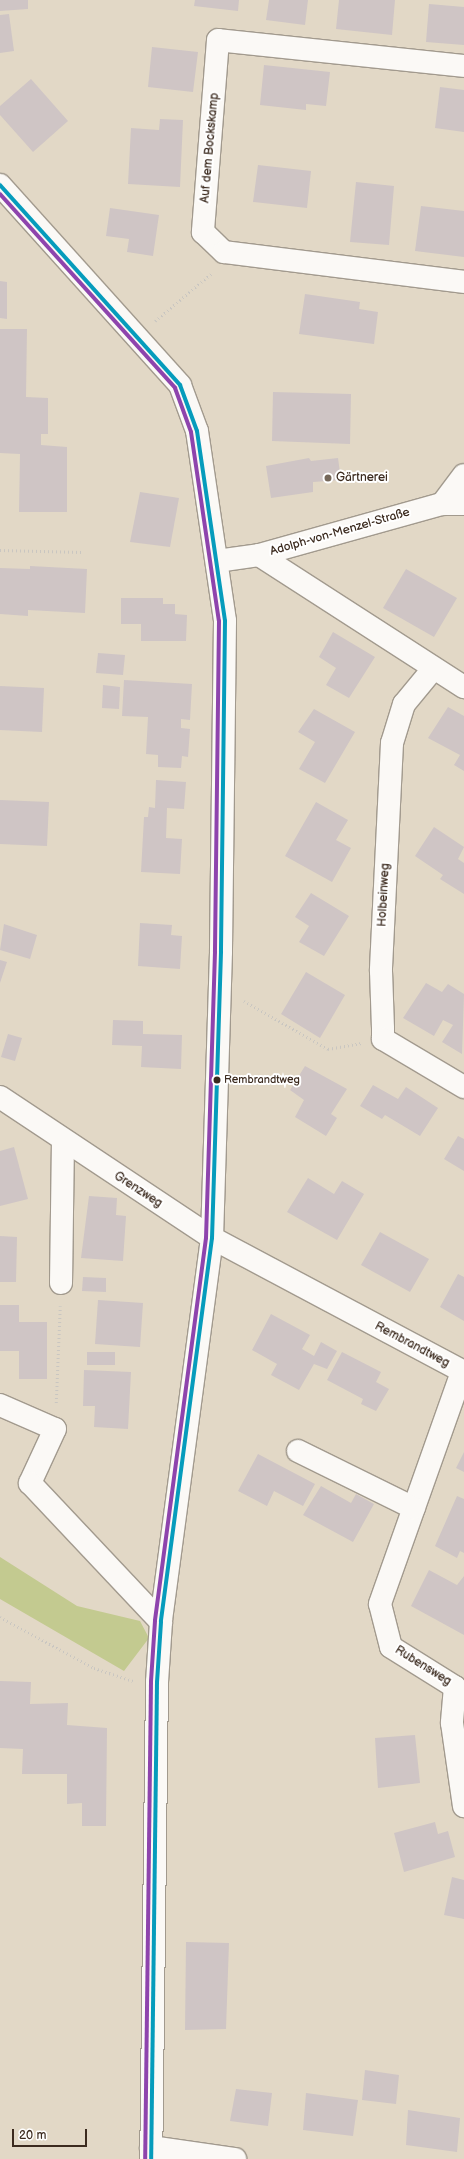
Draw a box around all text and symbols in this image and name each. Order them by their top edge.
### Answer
street label: Auf dem Bockskamp [198,92,222,204]
place label: Gärtnerei [336,471,388,485]
marker: Gärtnerei [323,473,333,483]
street label: Adolph-von-Menzel-Straße [268,505,412,559]
street label: Holbeinweg [375,863,393,927]
place label: Rembrandtweg [224,1073,300,1087]
marker: Rembrandtweg [212,1075,222,1085]
street label: Grenzweg [111,1169,165,1211]
street label: Rembrandtweg [372,1319,452,1371]
street label: Rubensweg [392,1643,454,1689]
scale bar [14,2121,89,2147]
text: 20 m [19,2128,46,2143]

